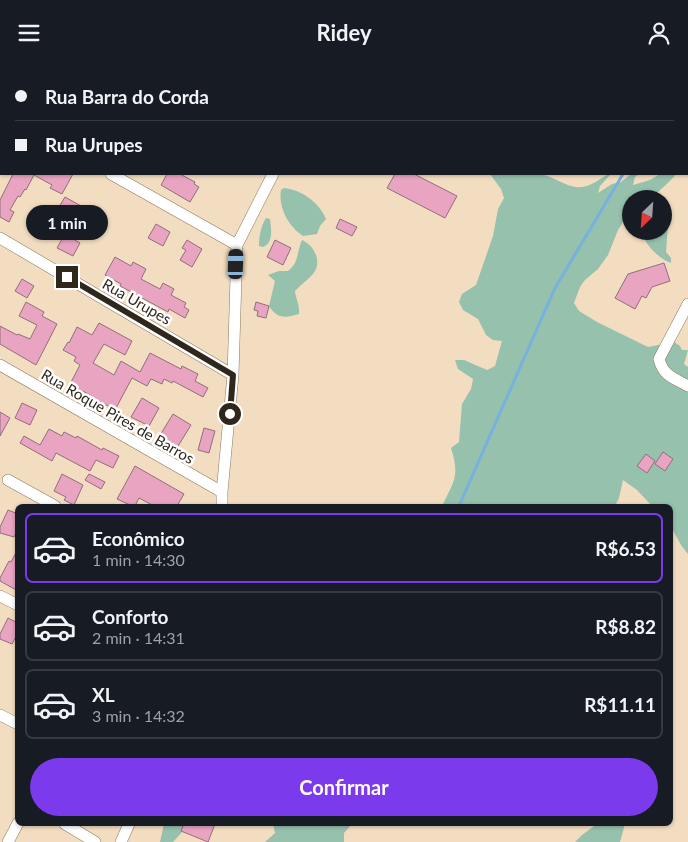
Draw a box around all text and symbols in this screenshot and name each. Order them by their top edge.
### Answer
icon: menu [15,19,43,47]
text: Ridey [316,19,372,46]
icon: person [645,19,673,47]
text: Rua Barra do Corda [45,85,209,108]
text: Rua Urupes [45,133,143,156]
north arrow [622,190,672,240]
map controls [622,190,672,240]
callout: 1 min [26,205,108,239]
text: 1 min [47,213,87,232]
car [227,249,244,279]
route end [56,266,78,288]
street label: Rua Urupes [100,274,174,328]
street label: Rua Roque Pires de Barros [38,365,198,467]
route start [219,403,241,425]
icon: car [32,526,77,571]
text: Econômico [92,527,185,550]
text: R$6.53 [595,537,656,560]
text: 1 min · 14:30 [92,550,185,569]
icon: car [32,604,77,649]
text: Conforto [92,605,168,628]
text: R$8.82 [595,615,656,638]
text: 2 min · 14:31 [92,628,185,647]
icon: car [32,682,77,727]
text: XL [92,683,115,706]
text: R$11.11 [584,693,656,716]
text: 3 min · 14:32 [92,706,185,725]
button: Confirmar [30,758,658,816]

